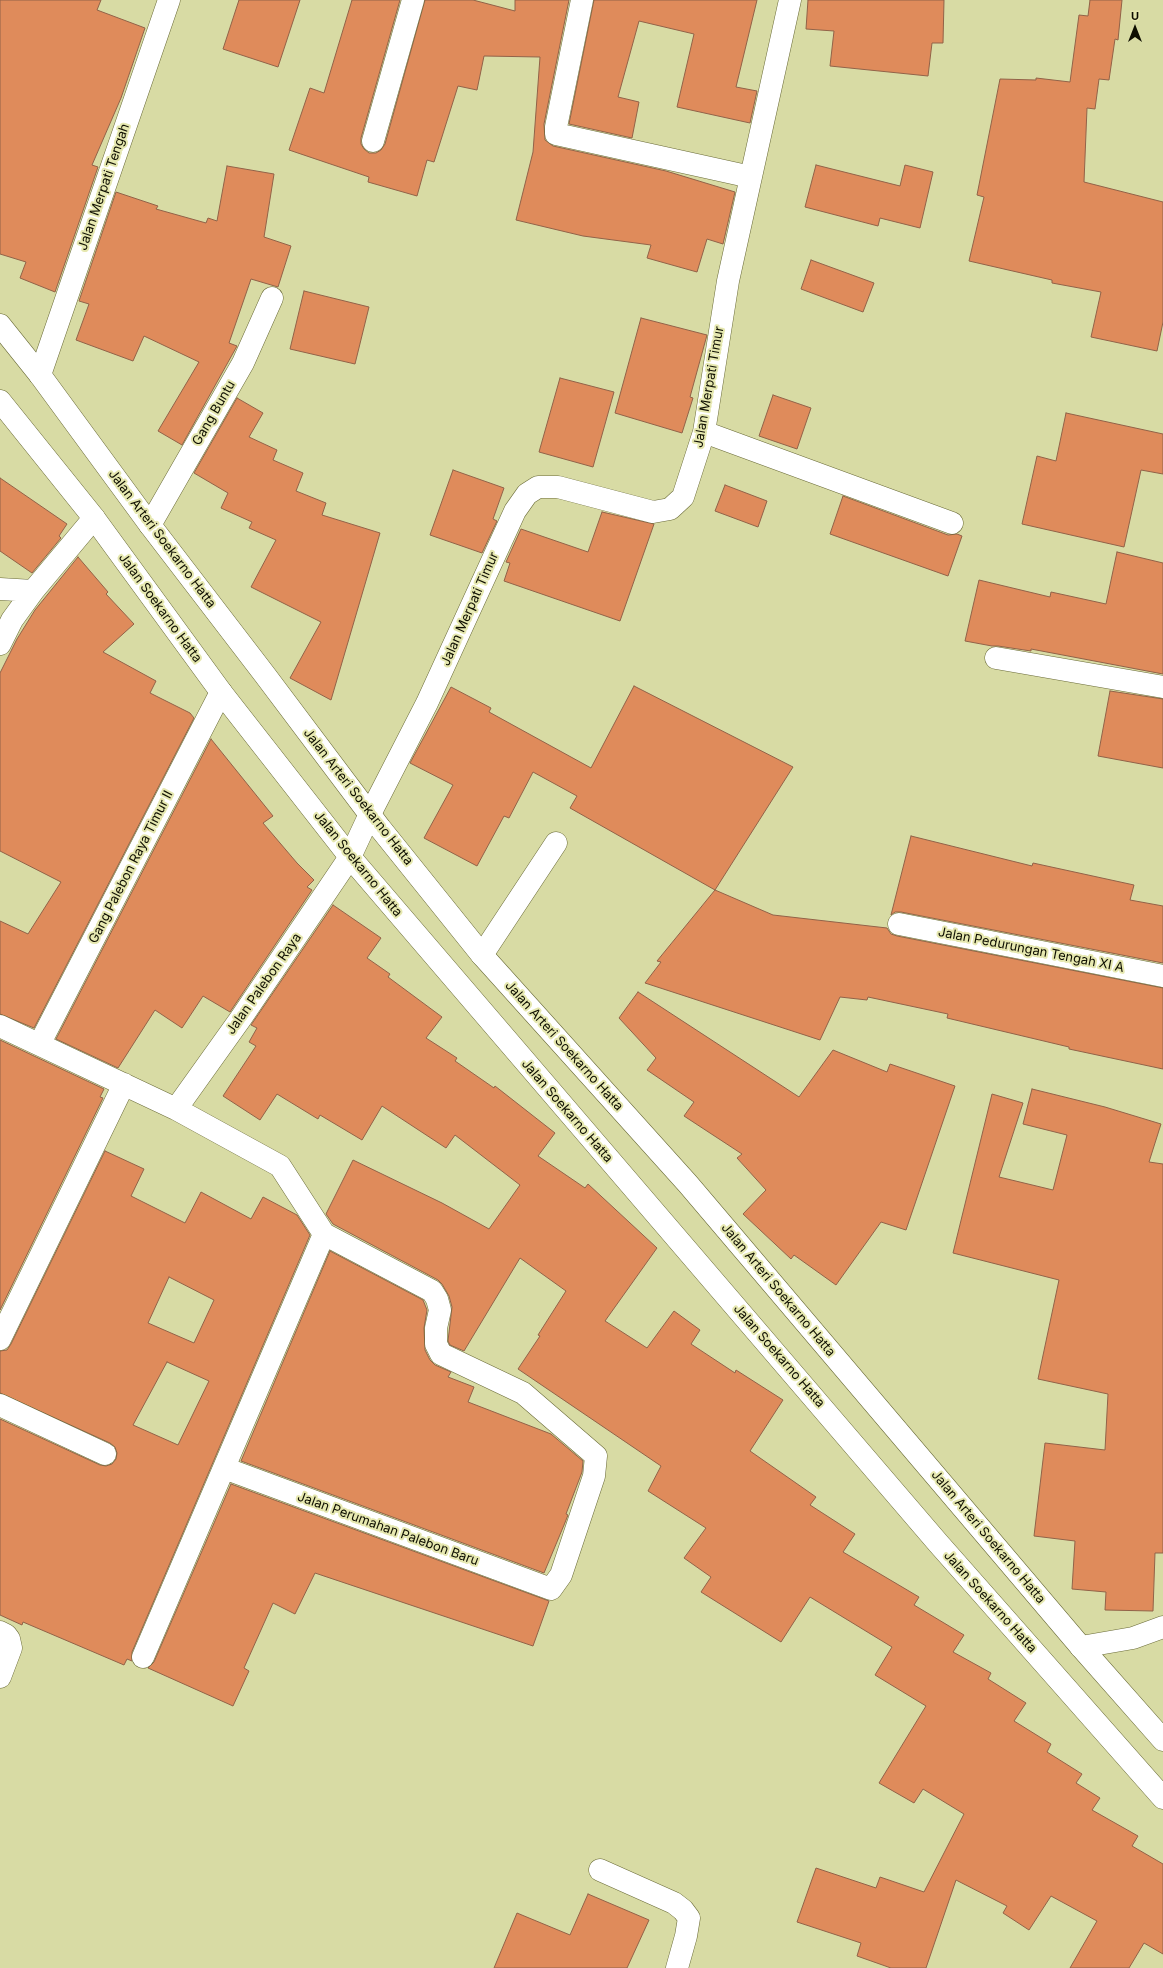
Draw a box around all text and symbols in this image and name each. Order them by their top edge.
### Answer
north arrow [1115,8,1155,48]
text: U [1131,9,1139,23]
street label: Jalan Merpati Tengah [75,122,133,252]
street label: Jalan Merpati Timur [691,325,727,449]
street label: Gang Buntu [189,378,239,448]
street label: Jalan Arteri Soekarno Hatta [105,467,219,611]
street label: Jalan Soekarno Hatta [115,550,205,666]
street label: Jalan Merpati Timur [438,550,502,668]
street label: Jalan Arteri Soekarno Hatta [300,726,416,868]
street label: Gang Palebon Raya Timur II [86,788,176,946]
street label: Jalan Soekarno Hatta [311,808,405,920]
street label: Jalan Pedurungan Tengah XI A [937,924,1125,976]
street label: Jalan Palebon Raya [223,930,305,1038]
street label: Jalan Arteri Soekarno Hatta [502,978,626,1114]
street label: Jalan Soekarno Hatta [518,1056,616,1166]
street label: Jalan Arteri Soekarno Hatta [718,1220,838,1360]
street label: Jalan Soekarno Hatta [730,1301,828,1411]
street label: Jalan Arteri Soekarno Hatta [928,1467,1048,1607]
street label: Jalan Perumahan Palebon Baru [295,1489,481,1569]
street label: Jalan Soekarno Hatta [940,1548,1040,1656]

